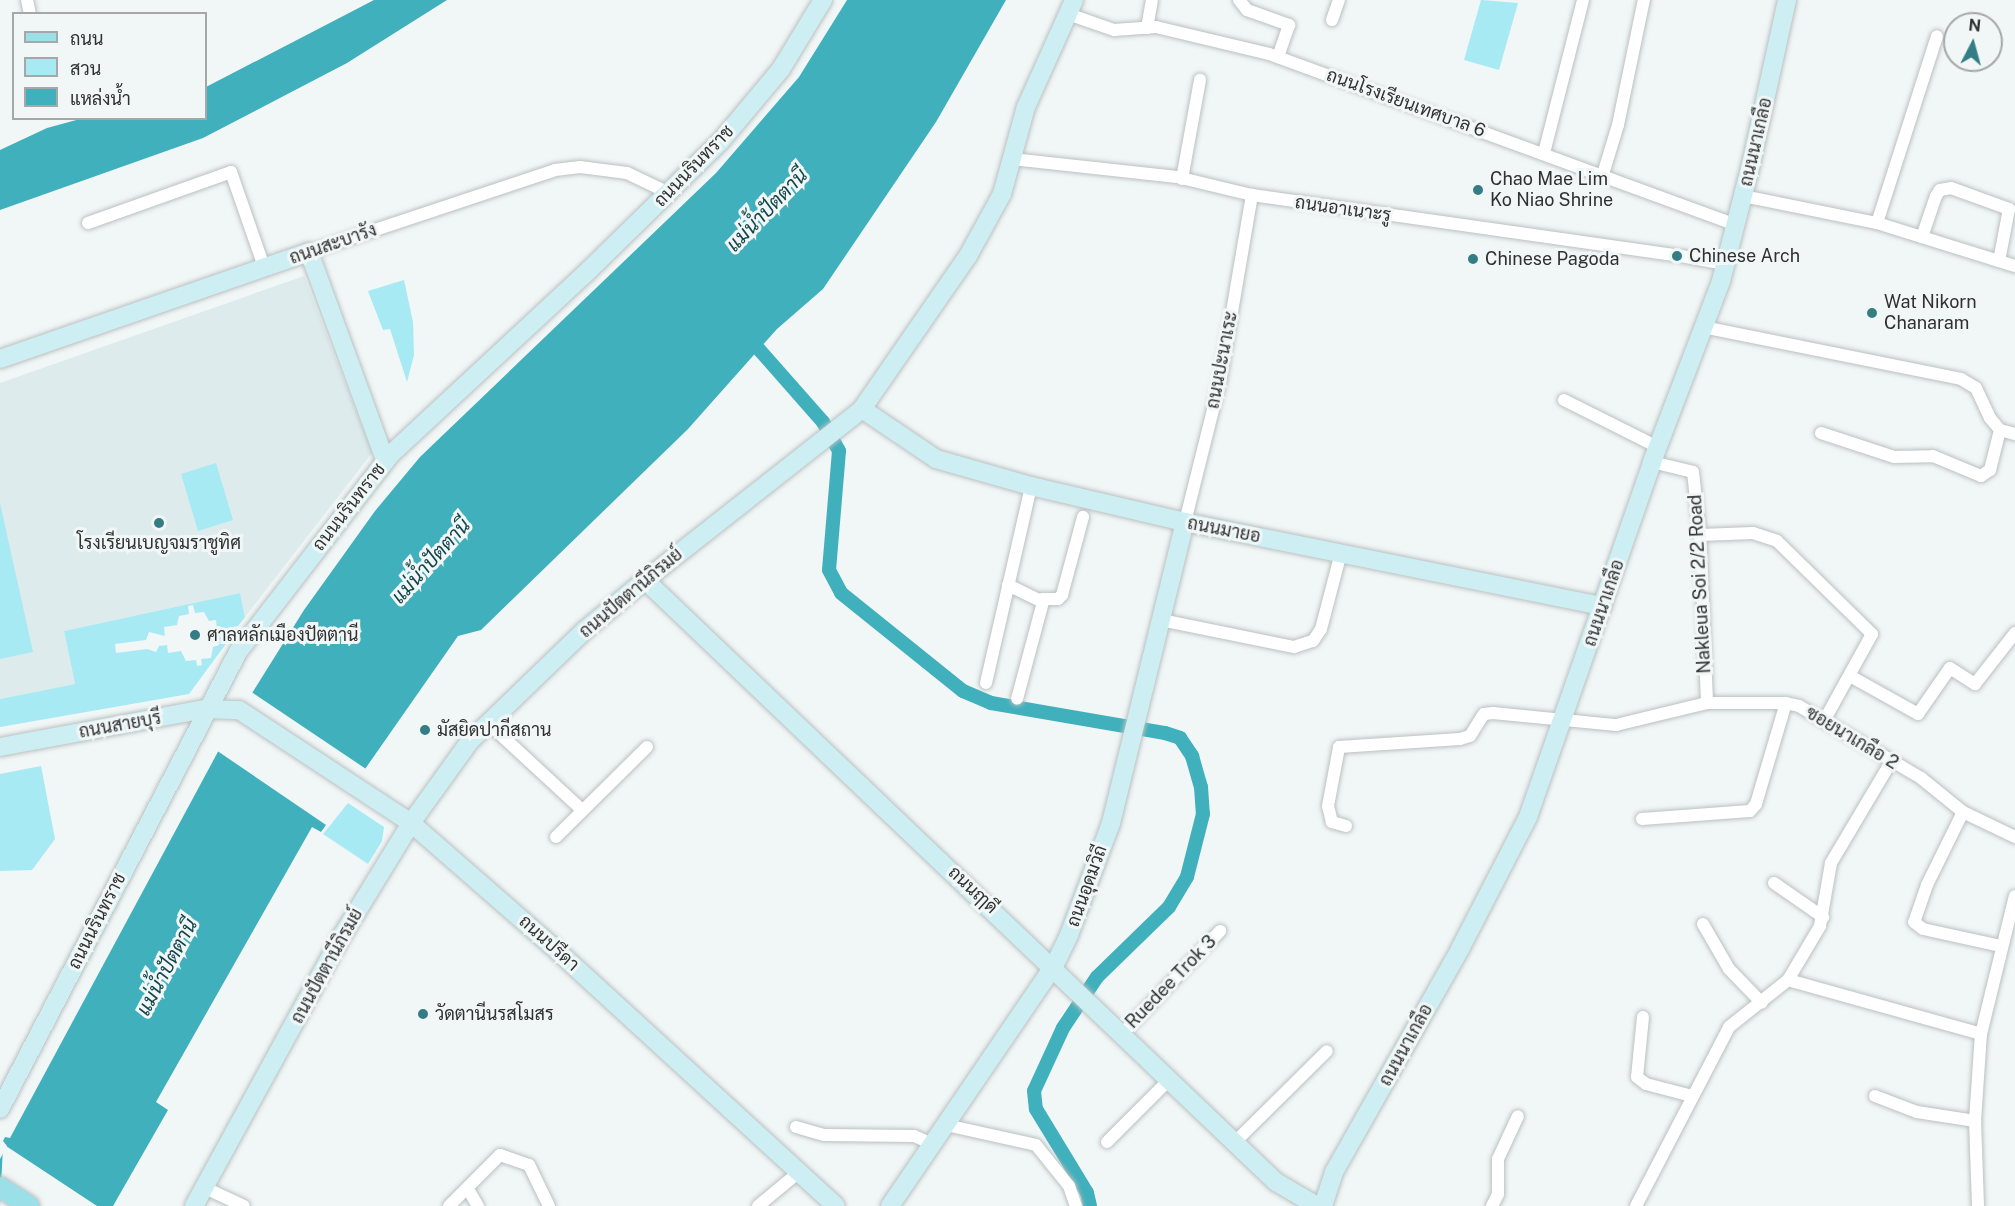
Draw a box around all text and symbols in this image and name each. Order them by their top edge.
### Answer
legend [12,12,207,120]
north arrow [1943,12,2003,72]
text: N [1968,15,1982,36]
text: ถนน [70,28,103,49]
text: สวน [70,58,101,79]
street label: ถนนโรงเรียนเทศบาล 6 [1323,64,1489,142]
text: แหล่งน้ำ [70,88,131,109]
street label: ถนนนาเกลือ [1735,95,1777,189]
street label: ถนนนรินทราช [650,121,738,211]
water label: แม่น้ำปัตตานี [722,163,812,257]
place label: Chao Mae Lim Ko Niao Shrine [1490,169,1613,212]
marker: Chao Mae Lim Ko Niao Shrine [1471,183,1485,197]
street label: ถนนอาเนาะรู [1294,192,1392,226]
street label: ถนนสะบารัง [287,219,379,269]
place label: Chinese Arch [1689,245,1800,267]
place label: Chinese Pagoda [1485,248,1620,270]
marker: Chinese Arch [1670,249,1684,263]
marker: Chinese Pagoda [1466,252,1480,266]
place label: Wat Nikorn Chanaram [1884,292,1977,334]
marker: Wat Nikorn Chanaram [1865,306,1879,320]
street label: ถนนปะนาเระ [1202,309,1242,411]
street label: ถนนนรินทราช [308,459,390,555]
street label: Nakleua Soi 2/2 Road [1685,494,1715,674]
street label: ถนนมายอ [1186,512,1262,548]
water label: แม่น้ำปัตตานี [387,514,475,608]
marker: โรงเรียนเบญจมราชูทิศ [152,516,166,530]
place label: โรงเรียนเบญจมราชูทิศ [77,532,241,554]
street label: ถนนปัตตานีภิรมย์ [575,543,687,643]
street label: ถนนนาเกลือ [1579,557,1629,649]
place label: ศาลหลักเมืองปัตตานี [207,624,358,646]
marker: ศาลหลักเมืองปัตตานี [188,628,202,642]
street label: ซอยนาเกลือ 2 [1802,702,1902,774]
street label: ถนนสายบุรี [77,707,163,743]
place label: มัสยิดปากีสถาน [437,719,551,741]
marker: มัสยิดปากีสถาน [418,723,432,737]
street label: ถนนอุดมวิถี [1062,842,1112,930]
street label: ถนนฤๅดี [944,862,1002,918]
street label: ถนนนรินทราช [63,869,131,973]
street label: ถนนปัตตานีภิรมย์ [286,905,368,1027]
street label: ถนนปรีดา [515,910,583,976]
water label: แม่น้ำปัตตานี [131,915,203,1019]
street label: Ruedee Trok 3 [1121,931,1221,1033]
street label: ถนนนาเกลือ [1375,1000,1437,1090]
place label: วัดตานีนรสโมสร [435,1003,554,1025]
marker: วัดตานีนรสโมสร [416,1007,430,1021]

